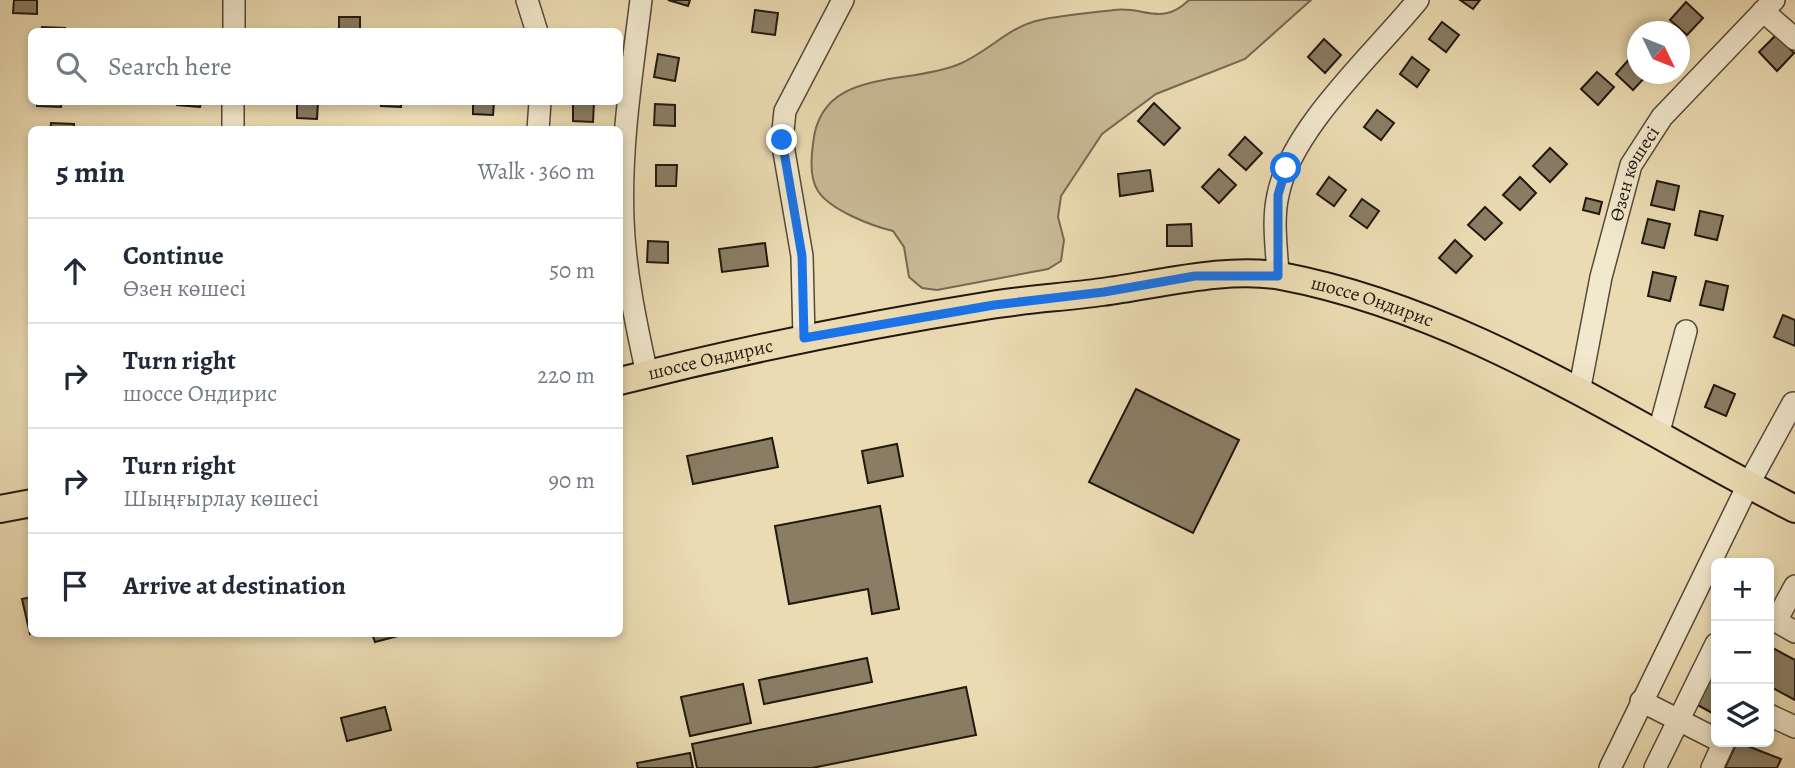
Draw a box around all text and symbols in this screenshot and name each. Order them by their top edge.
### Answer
north arrow [1627,21,1690,84]
search box [28,28,623,105]
icon: search [52,48,90,86]
text: Search here [108,49,232,84]
street label: Өзен көшесі [1603,121,1666,224]
route end [766,124,797,155]
text: 5 min [56,152,125,192]
route start [1270,152,1301,183]
text: Walk · 360 m [478,156,595,187]
text: Continue [123,238,224,273]
icon: ahead [56,252,94,290]
text: 50 m [549,255,595,286]
street label: шоссе Ондирис [1308,270,1438,334]
text: Өзен көшесі [123,273,246,304]
street label: шоссе Ондирис [645,333,775,387]
text: Turn right [123,343,236,378]
icon: right [56,357,94,395]
text: 220 m [537,360,595,391]
text: шоссе Ондирис [123,378,277,409]
text: Turn right [123,448,236,483]
icon: right [56,462,94,500]
text: 90 m [549,465,595,496]
text: Шыңғырлау көшесі [123,483,319,514]
map controls [1711,558,1774,747]
button: + [1711,558,1774,621]
icon: arrive [56,567,94,605]
text: Arrive at destination [123,568,346,603]
button: − [1711,621,1774,684]
button: layers [1711,684,1774,747]

